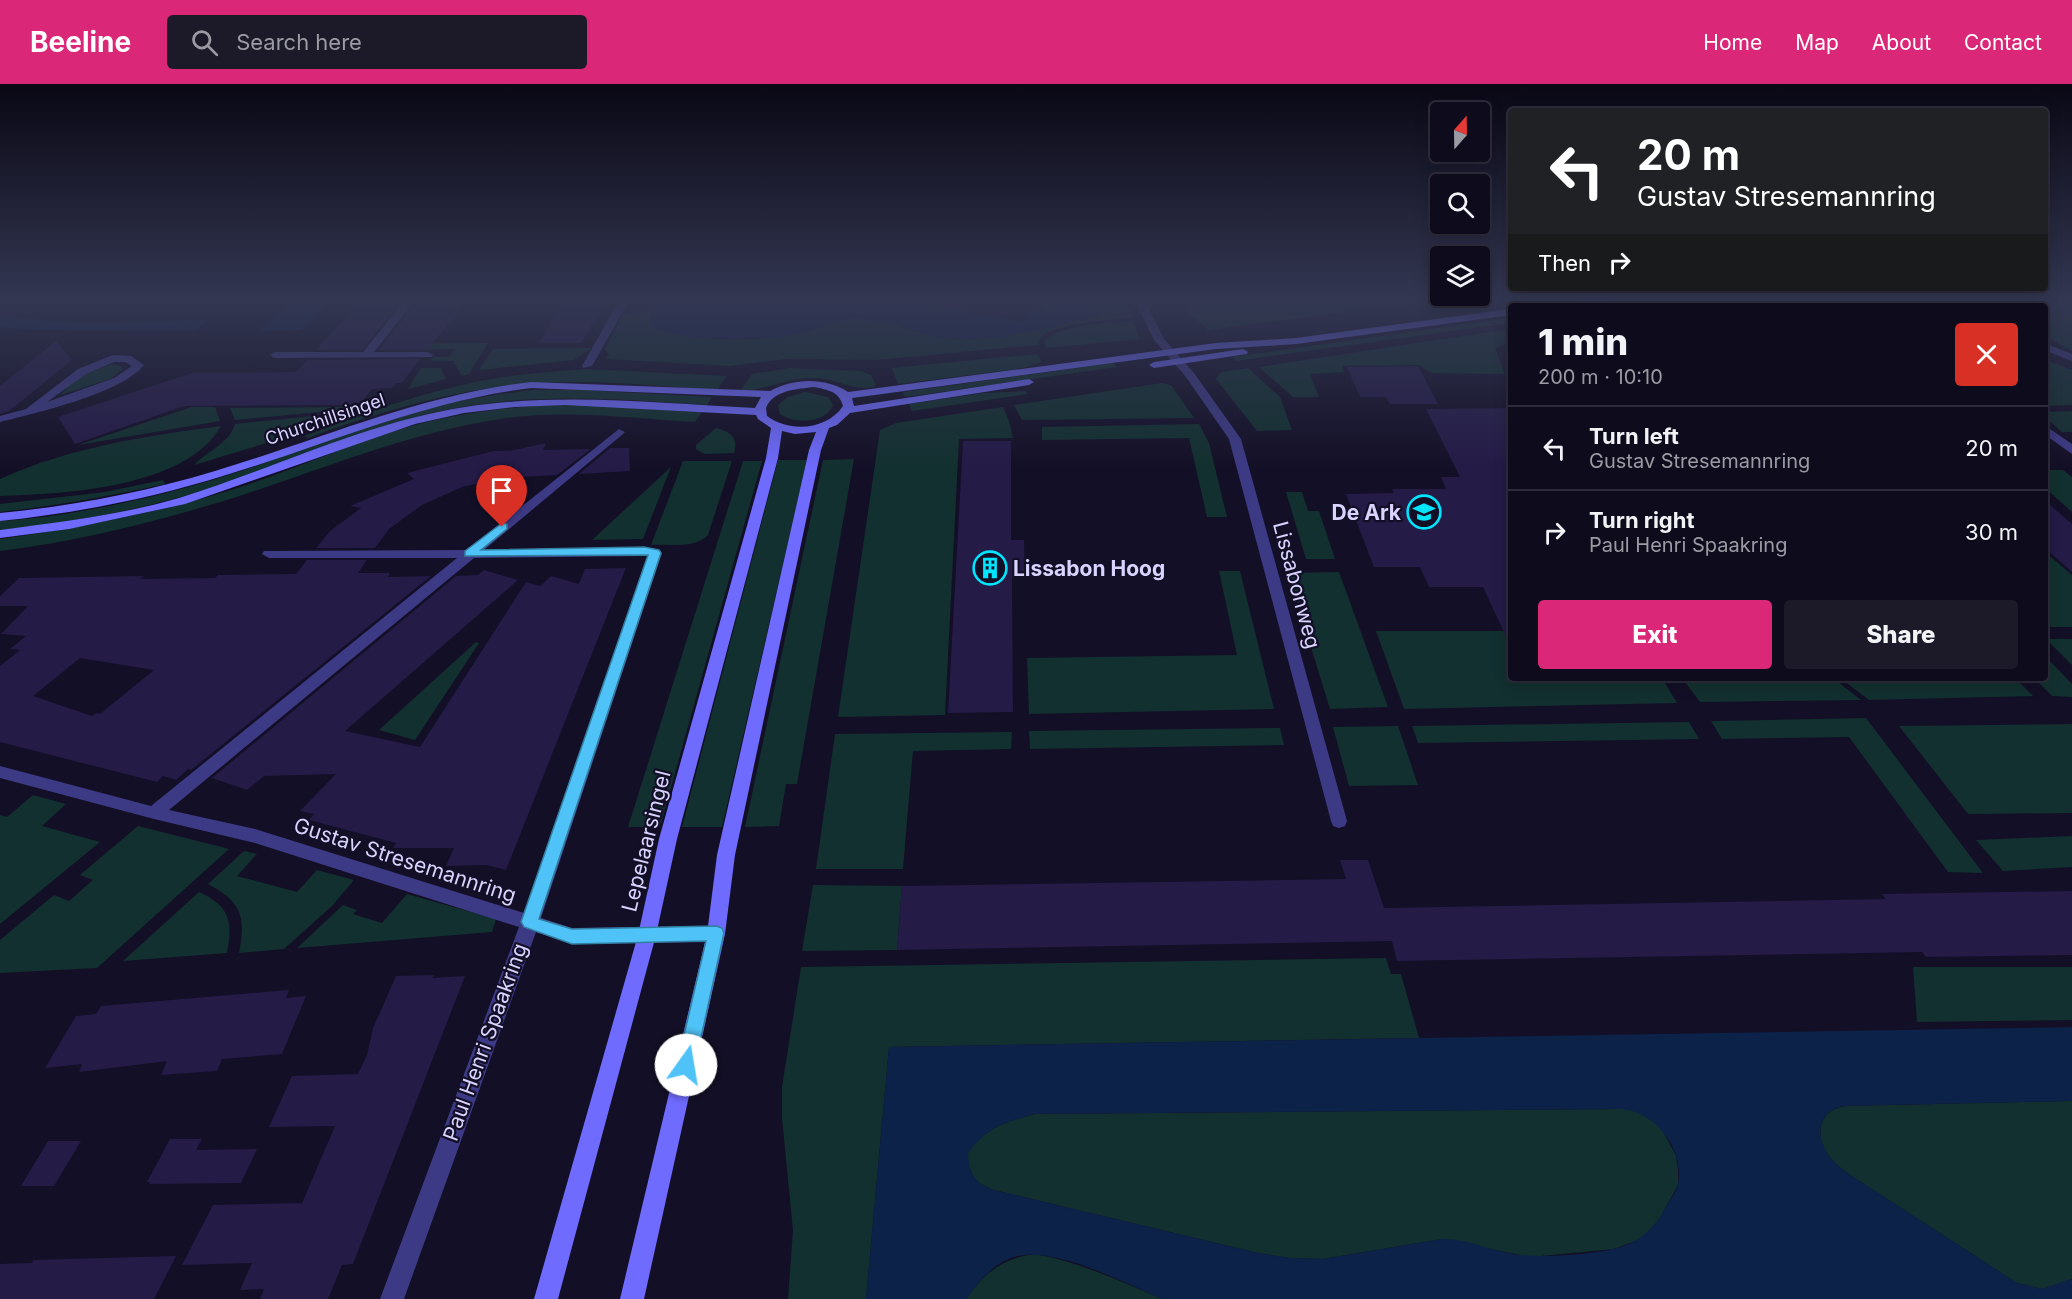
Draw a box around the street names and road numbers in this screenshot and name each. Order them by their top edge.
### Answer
street label: Churchillsingel [262,389,388,449]
street label: Lissabonweg [1268,519,1326,651]
street label: Lepelaarsingel [616,768,676,914]
street label: Gustav Stresemannring [291,812,519,908]
street label: Paul Henri Spaakring [438,940,532,1144]

